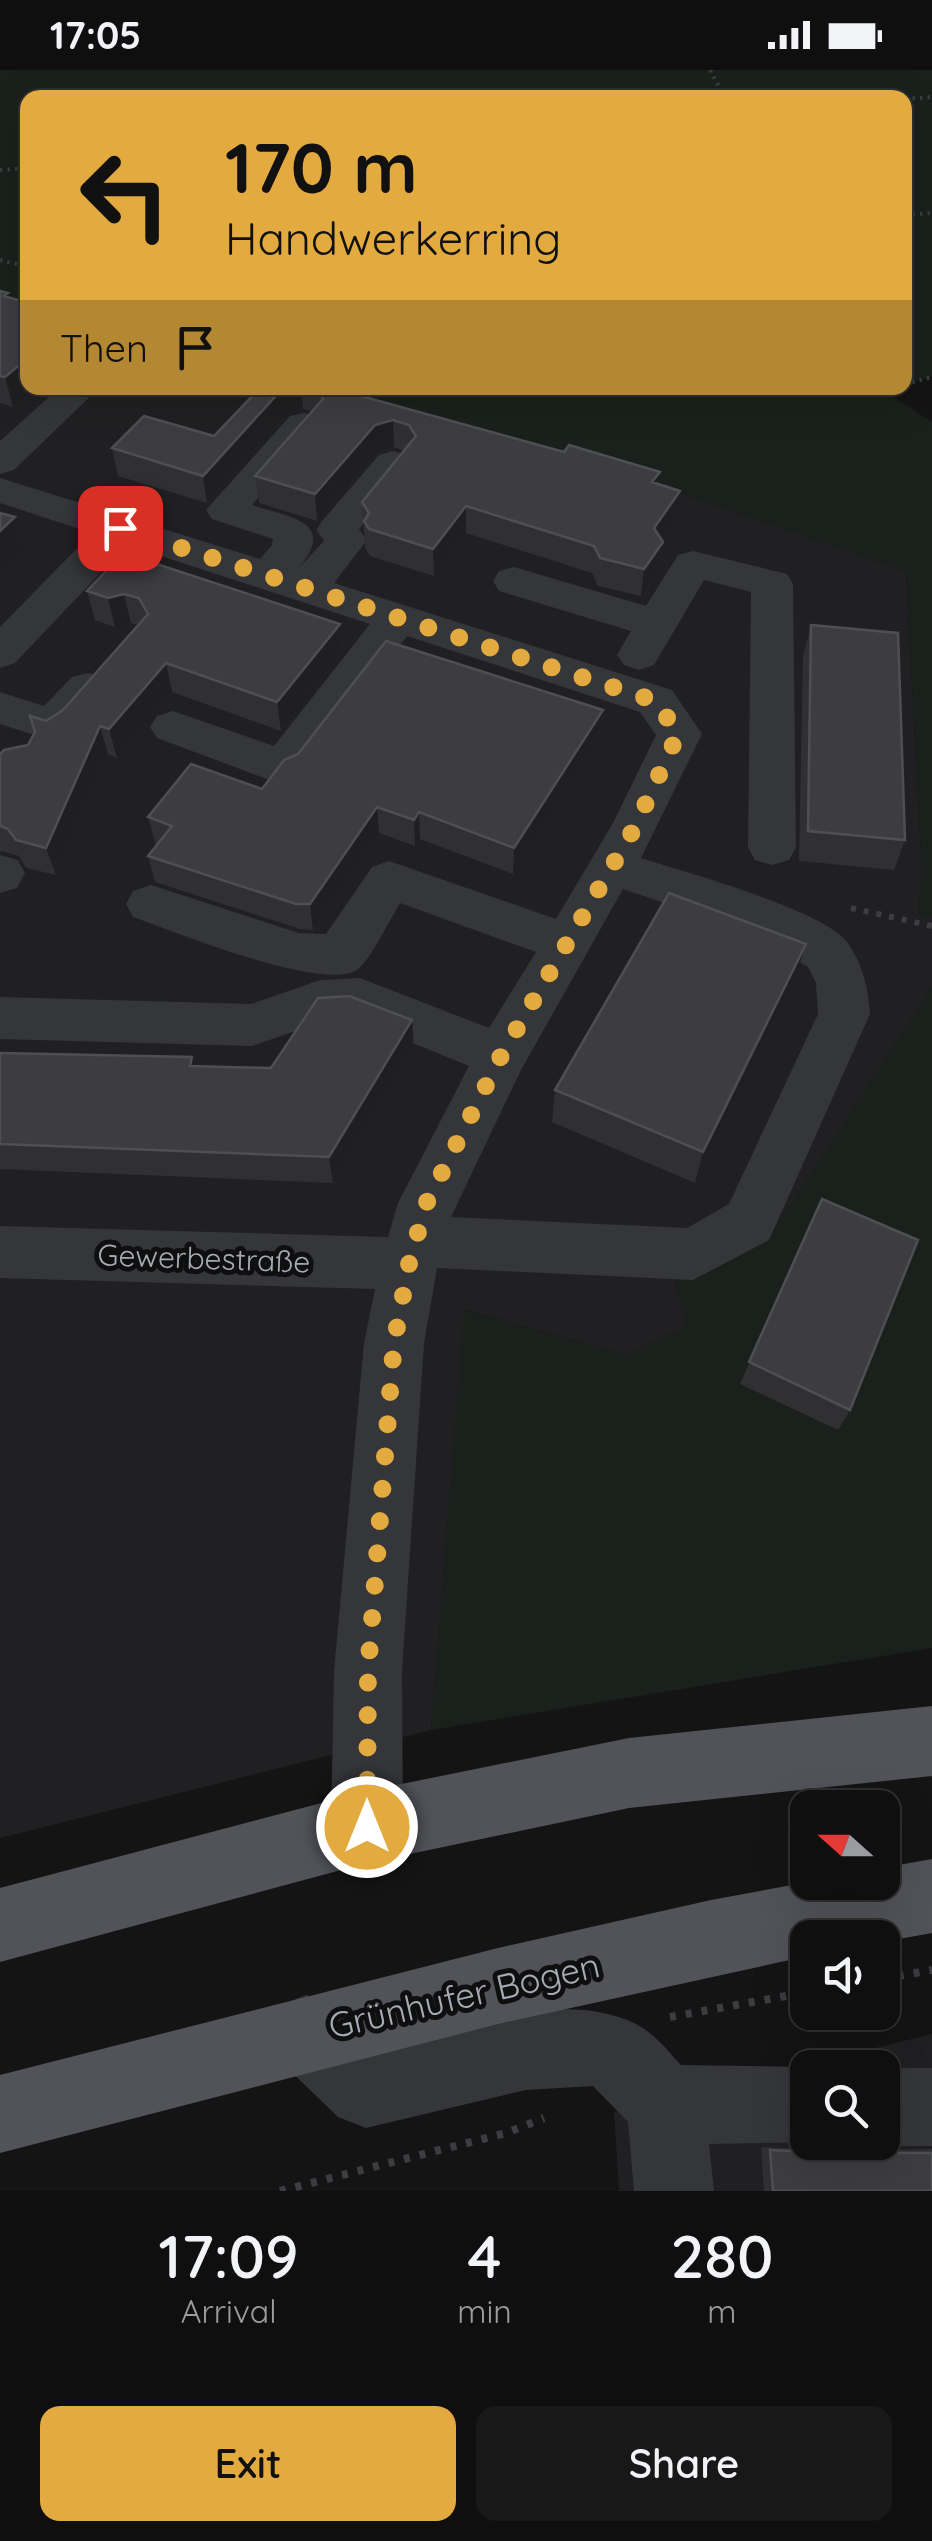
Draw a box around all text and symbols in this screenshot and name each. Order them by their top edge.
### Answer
text: 17:05 [50,11,141,59]
text: 170 m [225,123,418,211]
icon: left [60,130,190,260]
text: Handwerkerring [225,210,561,266]
icon: arrive [168,320,223,375]
text: Then [60,324,148,372]
pin [78,486,163,571]
icon: arrive [93,501,148,556]
street label: Gewerbestraße [97,1235,311,1281]
position arrow [315,1775,419,1879]
north arrow [790,1790,900,1900]
map controls [790,1790,900,2160]
button: sound [790,1920,900,2030]
street label: Grünhufer Bogen [324,1942,604,2048]
button: search [790,2050,900,2160]
text: 17:09 [159,2218,299,2293]
text: 4 [468,2218,502,2293]
text: 280 [670,2218,773,2293]
text: Arrival [181,2291,277,2331]
text: min [457,2291,512,2331]
text: m [707,2291,737,2331]
button: Exit [40,2406,456,2521]
button: Share [476,2406,892,2521]

